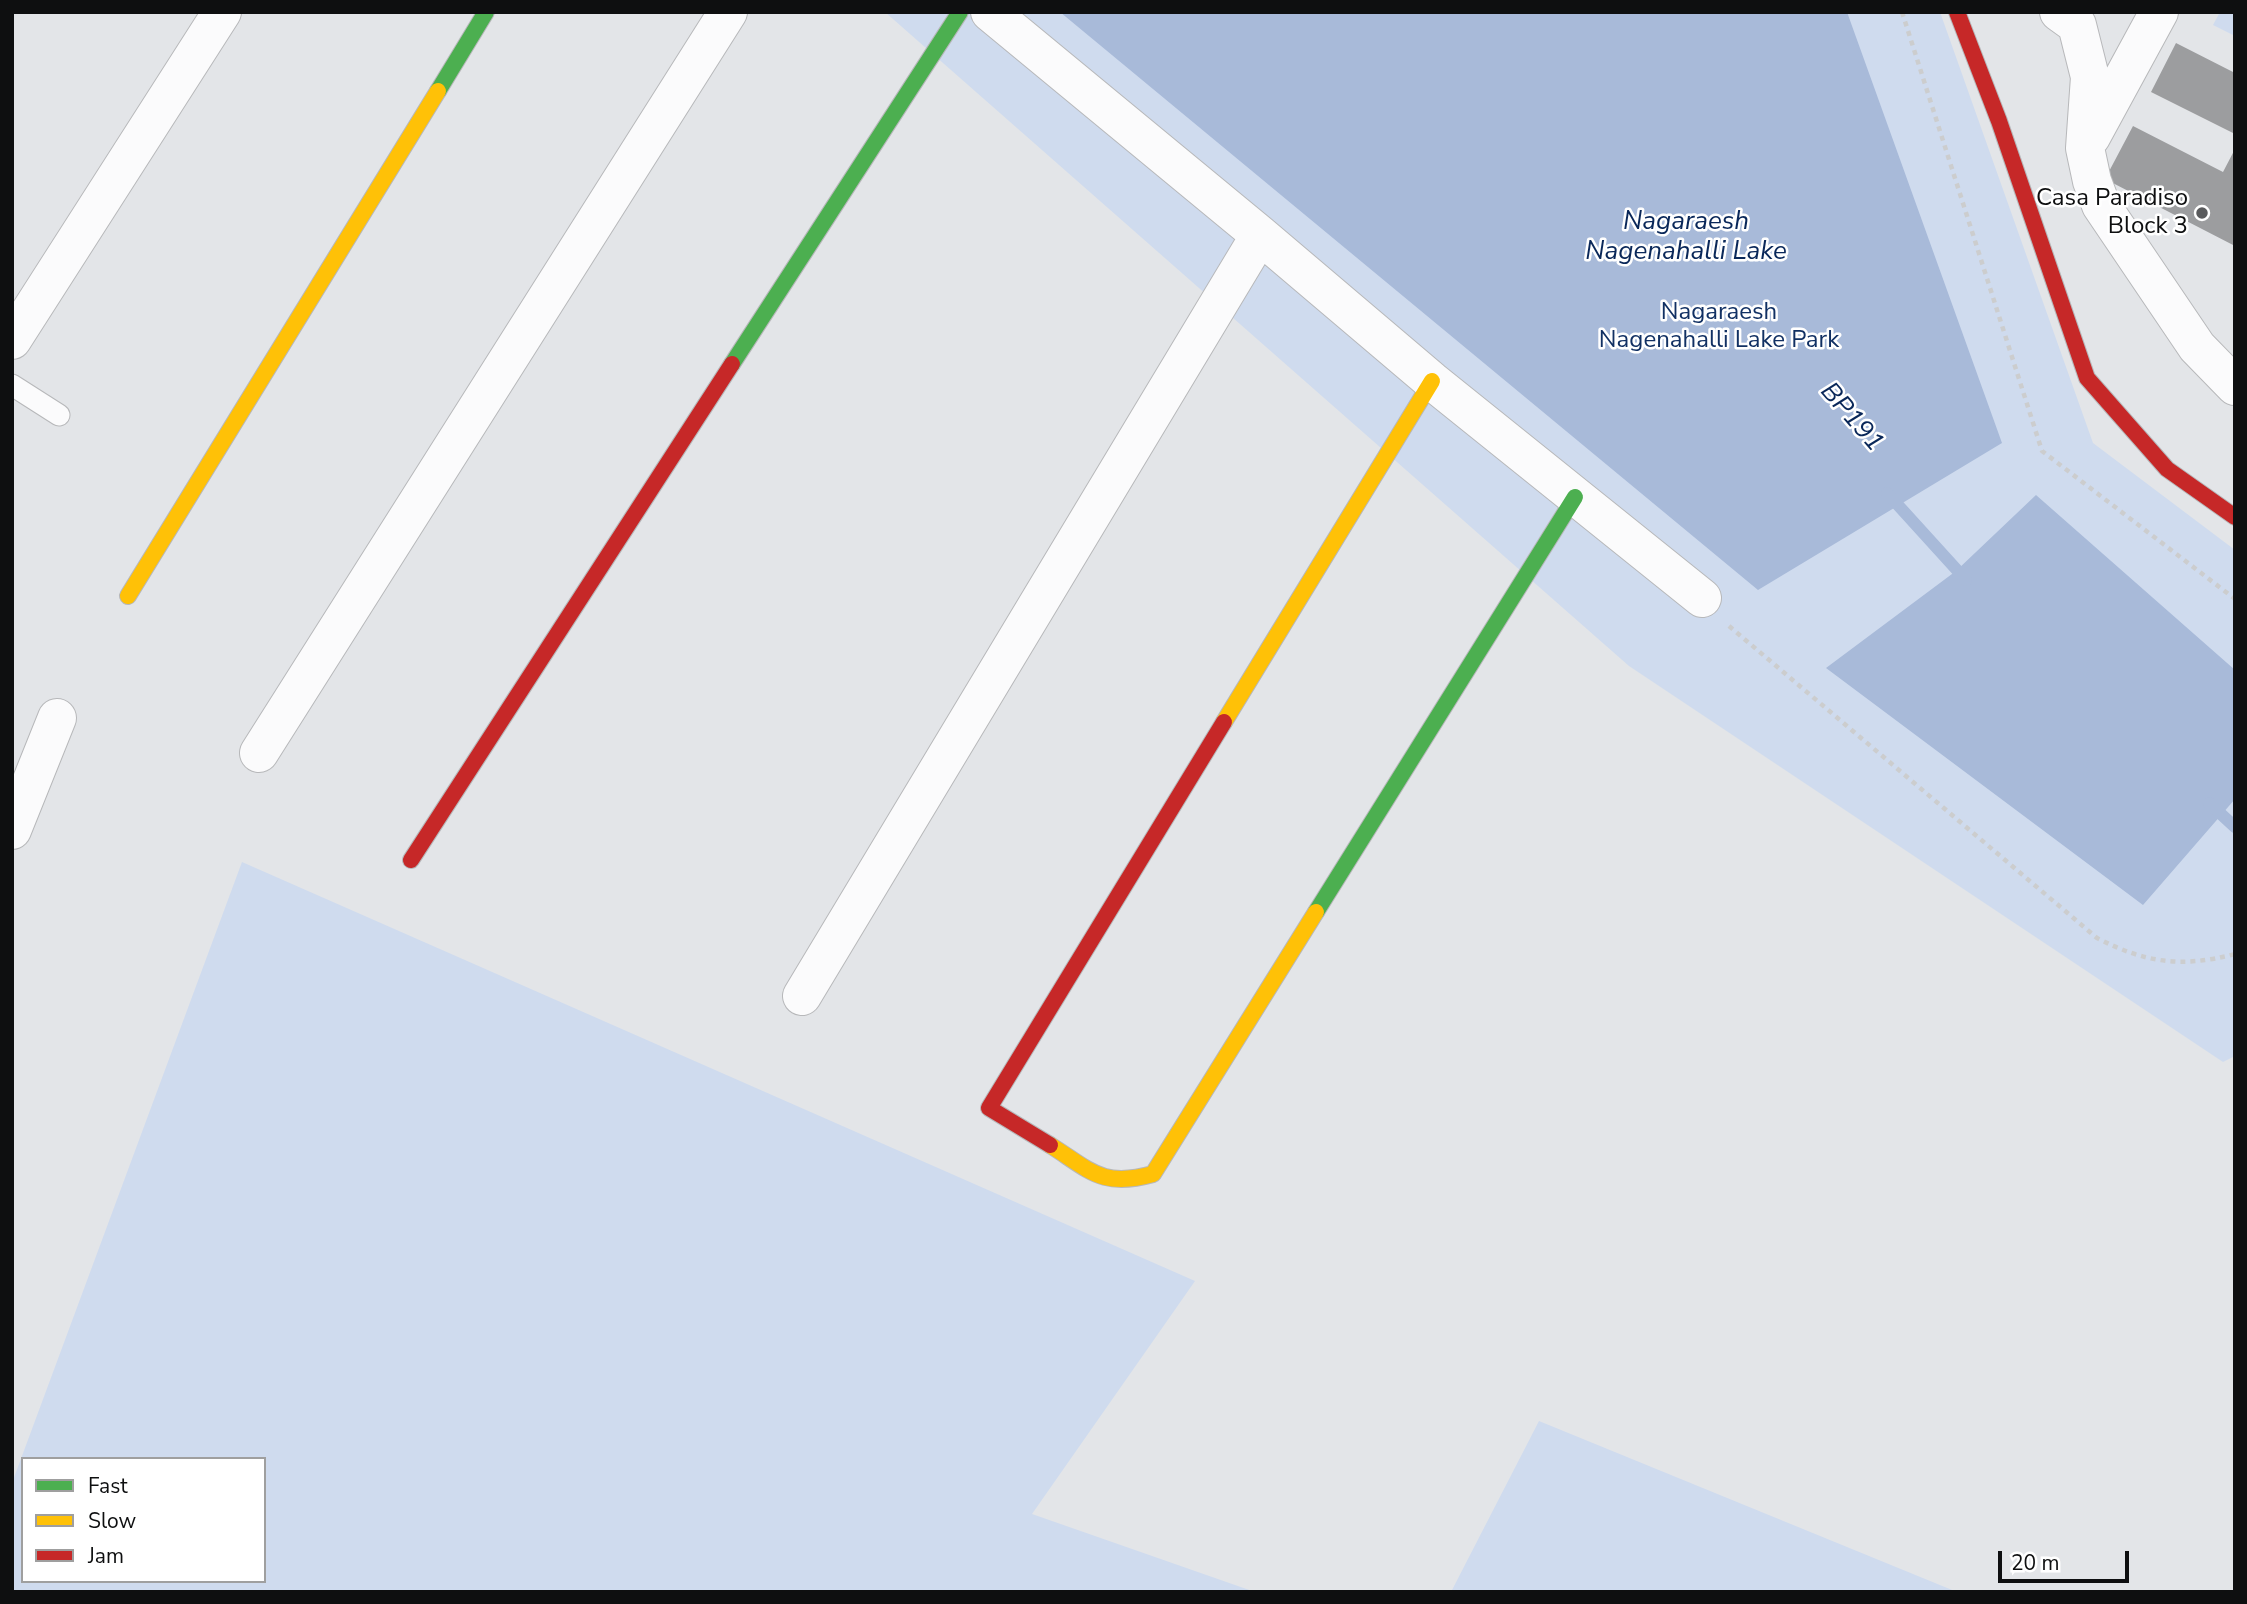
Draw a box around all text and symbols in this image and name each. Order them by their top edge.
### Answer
place label: Casa Paradiso Block 3 [2036,185,2188,241]
marker: Casa Paradiso Block 3 [2194,205,2210,221]
water label: Nagaraesh Nagenahalli Lake [1585,207,1787,268]
park label: Nagaraesh Nagenahalli Lake Park [1599,299,1839,355]
water label: BP191 [1813,377,1889,459]
legend [21,1457,266,1583]
text: Fast [88,1472,128,1500]
text: Slow [88,1507,136,1535]
scale bar [2002,1538,2133,1582]
text: Jam [88,1542,124,1570]
text: 20 m [2011,1549,2060,1577]

